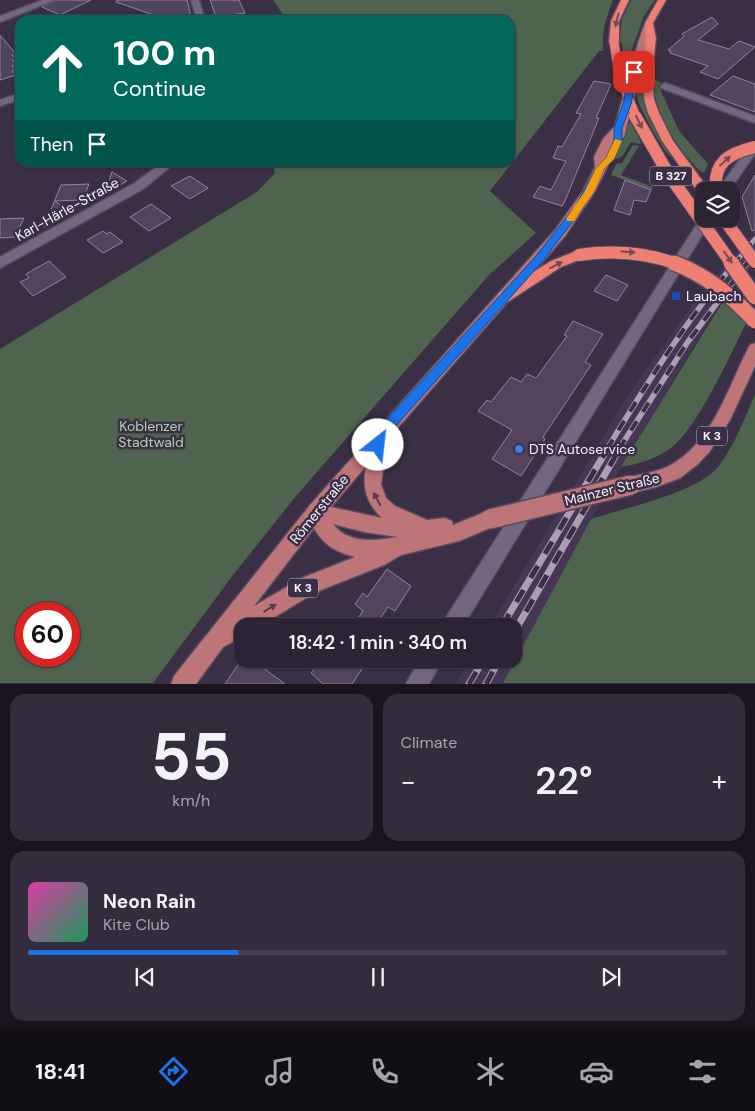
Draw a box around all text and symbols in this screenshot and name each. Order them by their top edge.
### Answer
one-way arrow [612,13,620,29]
text: 100 m [113,30,216,76]
icon: ahead [30,35,95,100]
pin [613,51,655,93]
icon: arrive [620,58,648,86]
text: Continue [113,74,206,103]
one-way arrow [635,115,643,129]
icon: arrive [83,130,111,158]
text: Then [30,132,73,157]
one-way arrow [718,155,730,167]
road number: B 327 [650,167,692,186]
street label: Karl-Härle-Straße [12,173,122,245]
map controls [695,182,740,227]
button: layers [695,182,740,227]
one-way arrow [620,248,636,256]
one-way arrow [723,250,733,264]
one-way arrow [548,261,563,269]
place label: Laubach [686,287,741,305]
marker: Laubach [670,290,682,302]
park label: Koblenzer Stadtwald [118,417,184,451]
position arrow [351,418,403,470]
road number: K 3 [697,426,727,446]
place label: DTS Autoservice [529,440,635,458]
marker: DTS Autoservice [513,443,525,455]
street label: Mainzer Straße [563,468,662,510]
street label: Römerstraße [286,471,352,547]
one-way arrow [373,492,381,507]
road number: K 3 [288,578,318,598]
speed limit sign: 60 [15,602,80,667]
one-way arrow [264,603,277,612]
text: 18:42 · 1 min · 340 m [289,630,467,655]
text: 55 [151,715,232,799]
text: Climate [401,732,457,753]
text: 22° [535,756,592,806]
text: − [401,763,416,800]
text: + [712,763,727,800]
text: km/h [172,790,210,811]
text: Neon Rain [103,889,196,914]
text: Kite Club [103,914,170,935]
icon: previous [131,963,159,991]
icon: pause [364,963,392,991]
icon: next [597,963,625,991]
icon: directions [156,1054,191,1089]
icon: music [262,1054,297,1089]
icon: phone [367,1054,402,1089]
icon: climate [473,1054,508,1089]
icon: car [579,1054,614,1089]
icon: filters [685,1054,720,1089]
text: 18:41 [35,1057,85,1086]

